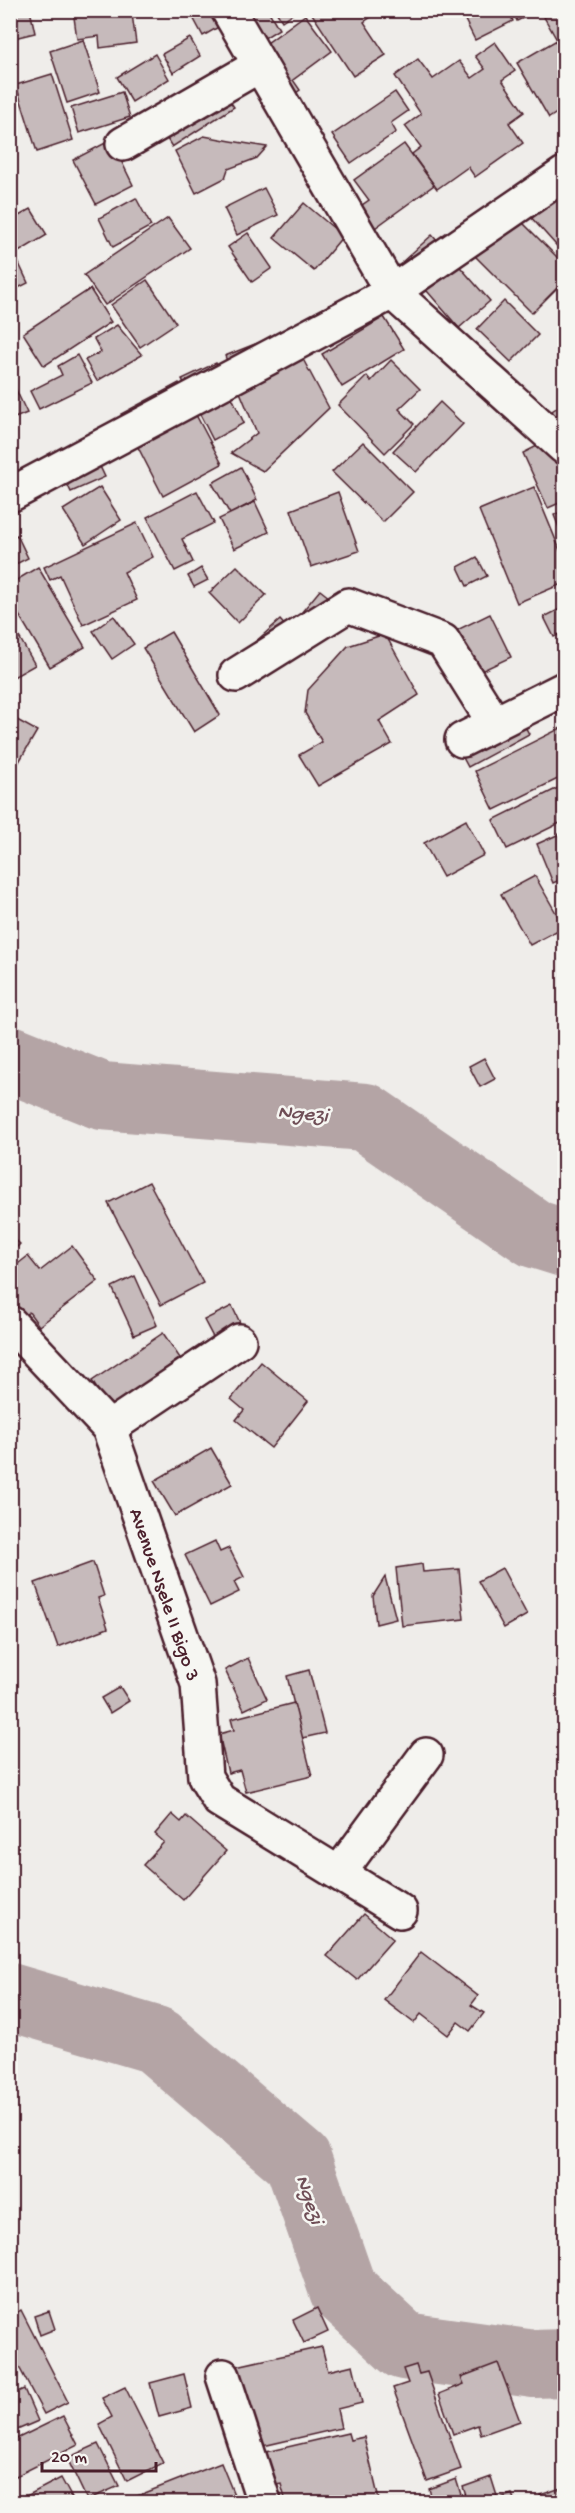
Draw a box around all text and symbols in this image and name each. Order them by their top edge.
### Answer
water label: Ngezi [277,1101,331,1130]
street label: Avenue Nsele II Bigo 3 [122,1506,203,1684]
water label: Ngezi [288,2172,328,2230]
scale bar [42,2435,156,2473]
text: 20 m [51,2448,87,2469]

